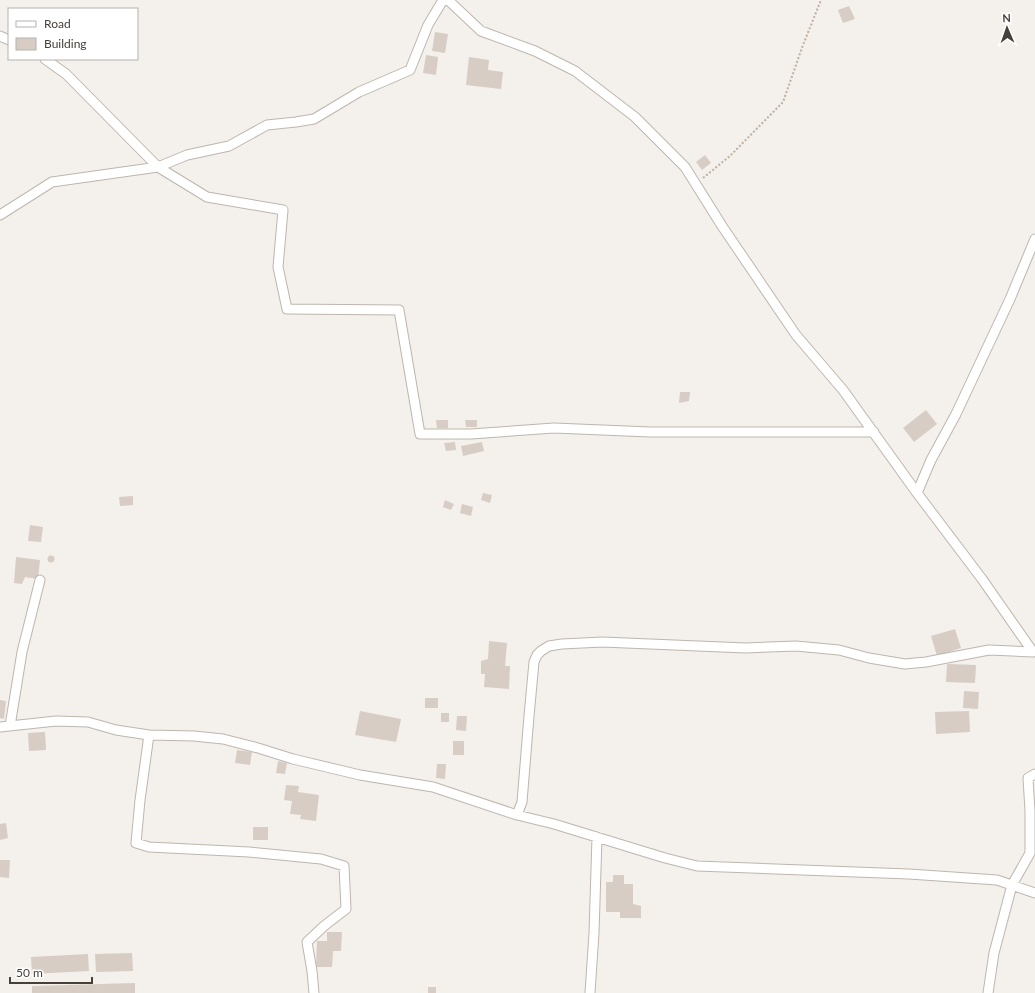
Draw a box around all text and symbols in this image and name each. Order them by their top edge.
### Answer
legend [8,8,138,60]
north arrow [987,8,1027,48]
text: N [1002,11,1011,24]
text: Road [44,16,71,31]
text: Building [44,36,87,51]
scale bar [10,959,92,985]
text: 50 m [16,965,43,980]

